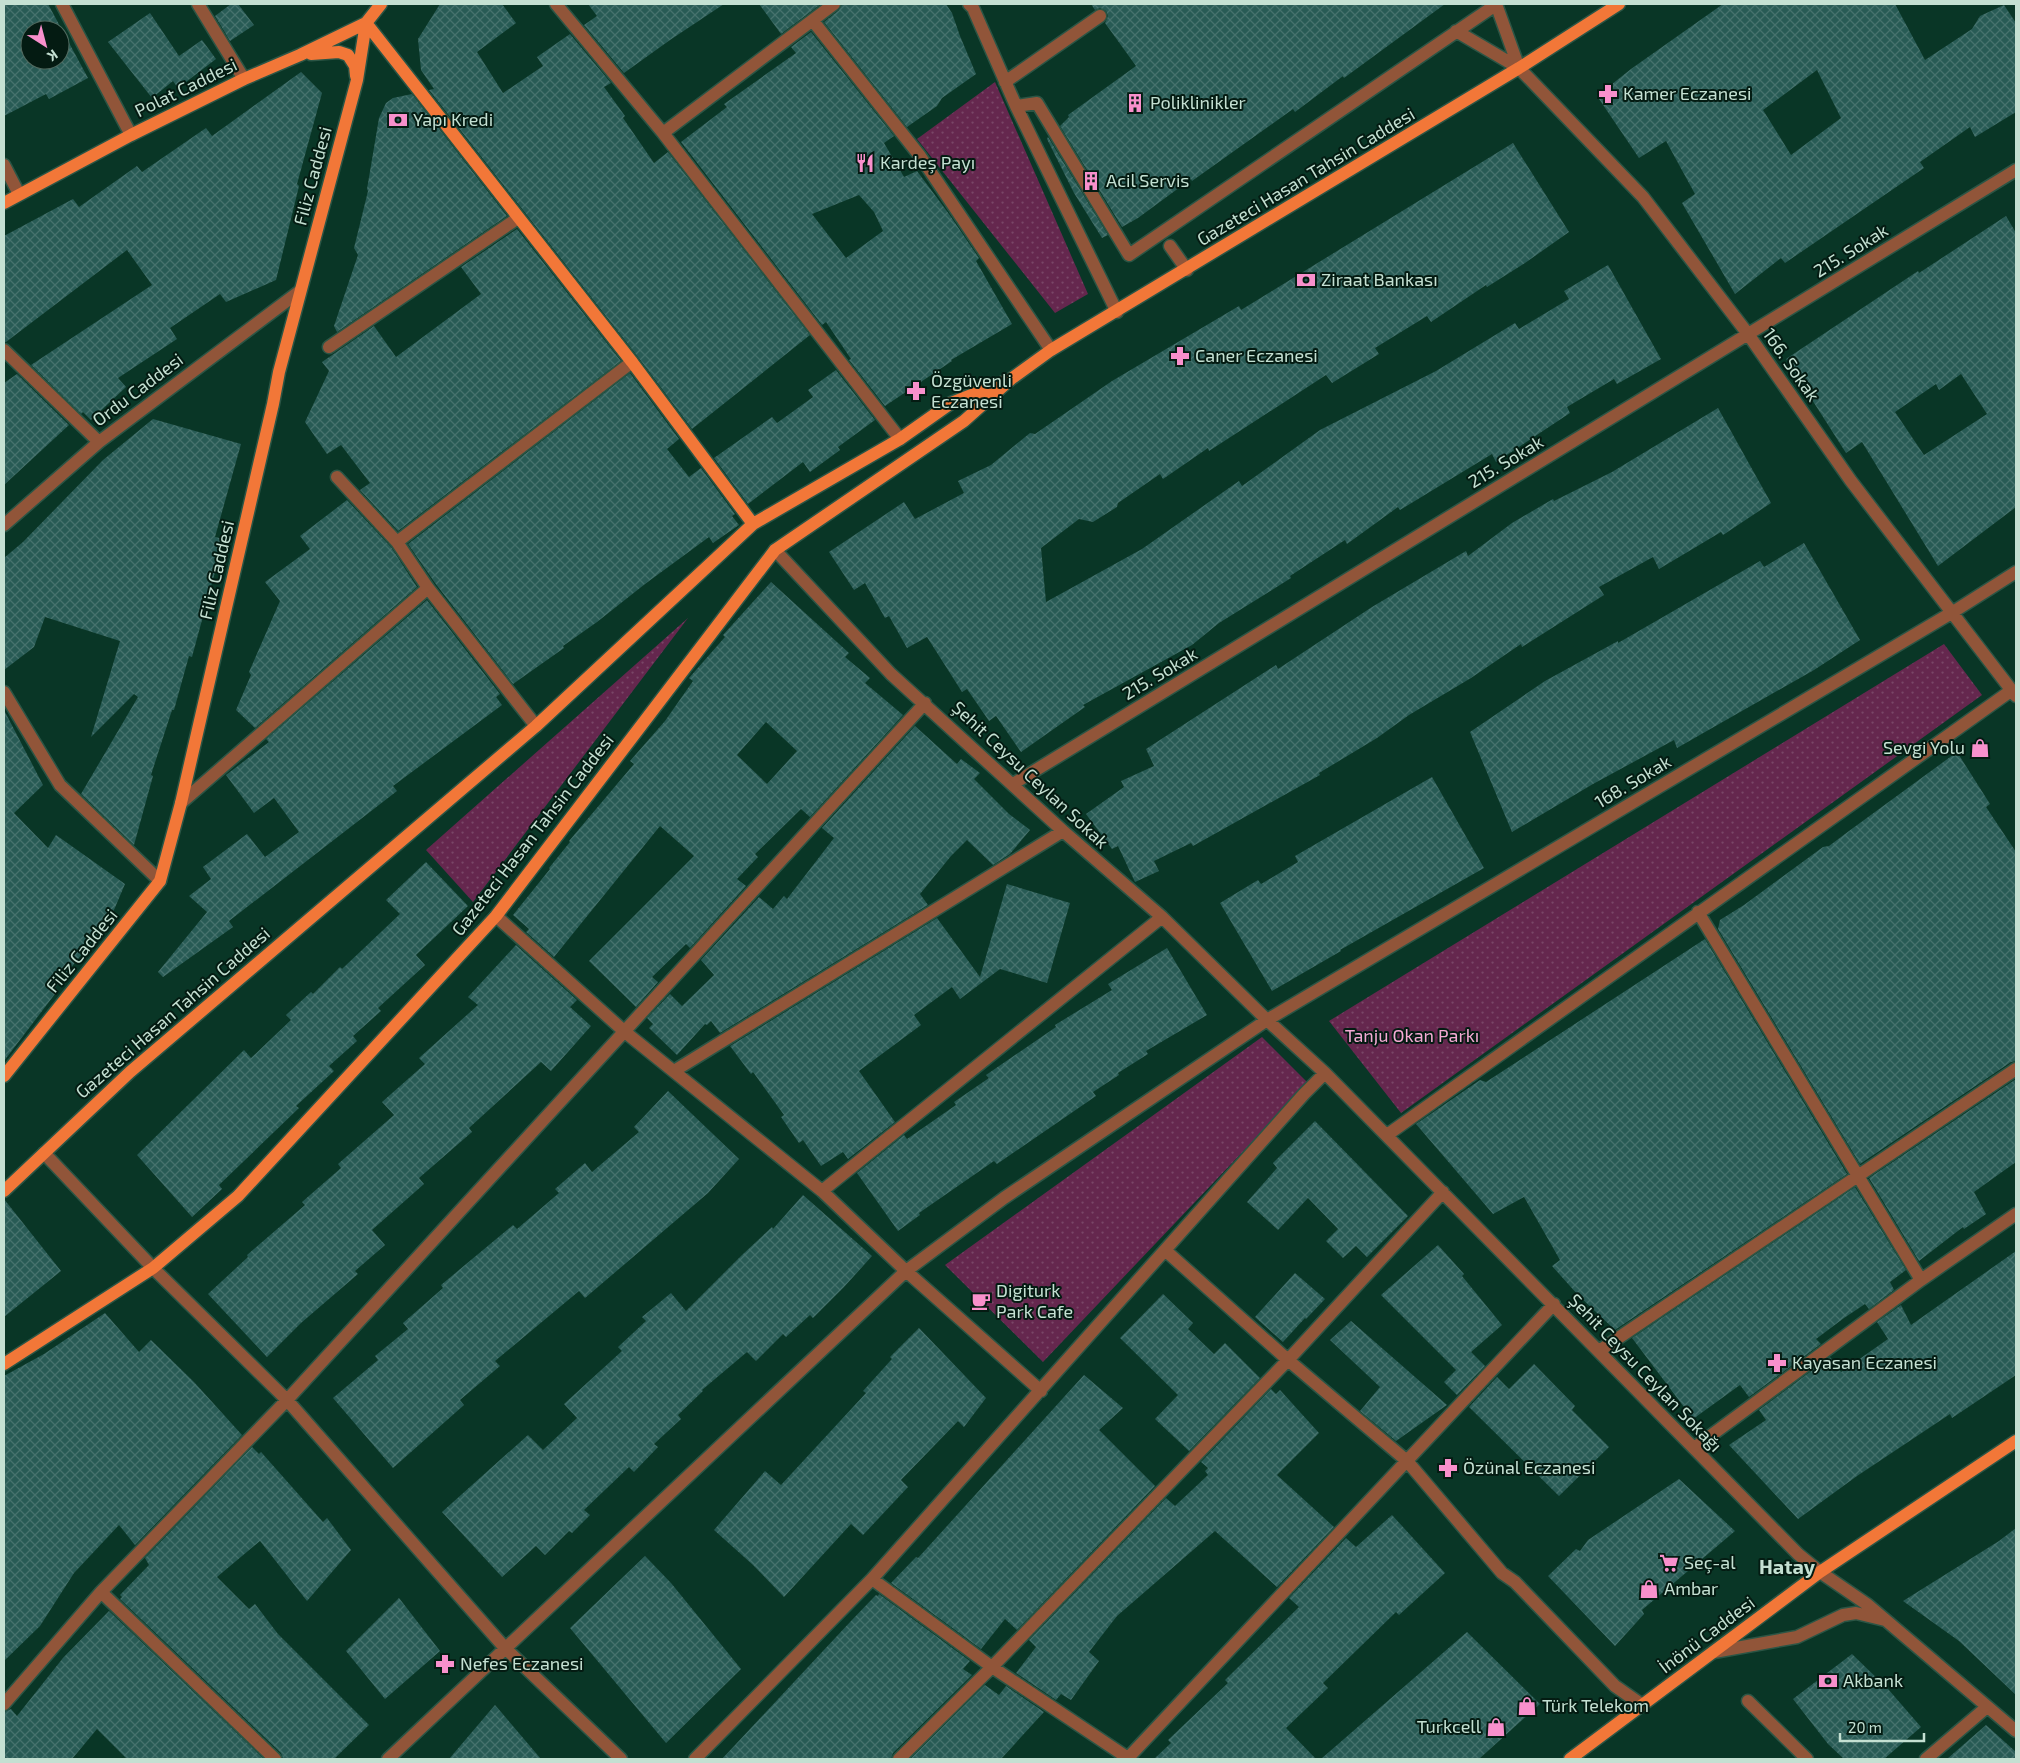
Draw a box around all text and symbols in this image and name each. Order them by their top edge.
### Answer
north arrow [20,20,70,70]
text: K [44,46,62,65]
street label: Polat Caddesi [131,53,240,121]
place label: Kamer Eczanesi [1623,82,1751,104]
pharmacy icon: Kamer Eczanesi [1597,83,1619,105]
place label: Poliklinikler [1150,91,1246,113]
building icon: Poliklinikler [1124,92,1146,114]
street label: Gazeteci Hasan Tahsin Caddesi [1193,102,1418,250]
place label: Yapı Kredi [413,108,493,130]
bank icon: Yapı Kredi [387,109,409,131]
street label: Filiz Caddesi [288,124,336,227]
place label: Kardeş Payı [880,151,975,174]
restaurant icon: Kardeş Payı [854,152,876,174]
place label: Acil Servis [1106,169,1190,191]
building icon: Acil Servis [1080,170,1102,192]
street label: 215. Sokak [1809,219,1892,282]
place label: Ziraat Bankası [1321,268,1438,290]
bank icon: Ziraat Bankası [1295,269,1317,291]
street label: 166. Sokak [1759,324,1825,405]
place label: Caner Eczanesi [1195,344,1318,366]
pharmacy icon: Caner Eczanesi [1169,345,1191,367]
street label: Ordu Caddesi [88,348,187,430]
place label: Özgüvenli Eczanesi [931,369,1012,412]
pharmacy icon: Özgüvenli Eczanesi [905,380,927,402]
street label: 215. Sokak [1464,430,1547,492]
street label: Filiz Caddesi [194,518,238,622]
street label: 215. Sokak [1118,642,1201,704]
street label: Şehit Ceysu Ceylan Sokak [947,696,1114,853]
street label: Gazeteci Hasan Tahsin Caddesi [447,729,618,940]
place label: Sevgi Yolu [1883,736,1965,758]
shop icon: Sevgi Yolu [1969,737,1991,759]
street label: 168. Sokak [1590,750,1675,812]
street label: Filiz Caddesi [41,904,122,997]
street label: Gazeteci Hasan Tahsin Caddesi [71,922,274,1103]
park label: Tanju Okan Parkı [1345,1024,1479,1046]
place label: Digiturk Park Cafe [996,1279,1073,1322]
street label: Şehit Ceysu Ceylan Sokağı [1564,1289,1727,1457]
cafe icon: Digiturk Park Cafe [970,1290,992,1312]
place label: Kayasan Eczanesi [1792,1351,1937,1373]
pharmacy icon: Kayasan Eczanesi [1766,1352,1788,1374]
place label: Özünal Eczanesi [1463,1456,1595,1478]
pharmacy icon: Özünal Eczanesi [1437,1457,1459,1479]
place label: Seç-al [1684,1551,1736,1574]
supermarket icon: Seç-al [1658,1552,1680,1574]
district label: Hatay [1759,1554,1816,1579]
place label: Ambar [1664,1577,1718,1599]
shop icon: Ambar [1638,1578,1660,1600]
street label: İnönü Caddesi [1654,1591,1759,1677]
place label: Nefes Eczanesi [460,1652,584,1674]
pharmacy icon: Nefes Eczanesi [434,1653,456,1675]
place label: Akbank [1843,1669,1903,1691]
bank icon: Akbank [1817,1670,1839,1692]
place label: Türk Telekom [1542,1694,1649,1716]
shop icon: Türk Telekom [1516,1695,1538,1717]
scale bar [1840,1710,1924,1742]
place label: Turkcell [1417,1715,1482,1737]
shop icon: Turkcell [1485,1716,1507,1738]
text: 20 m [1848,1718,1882,1736]

